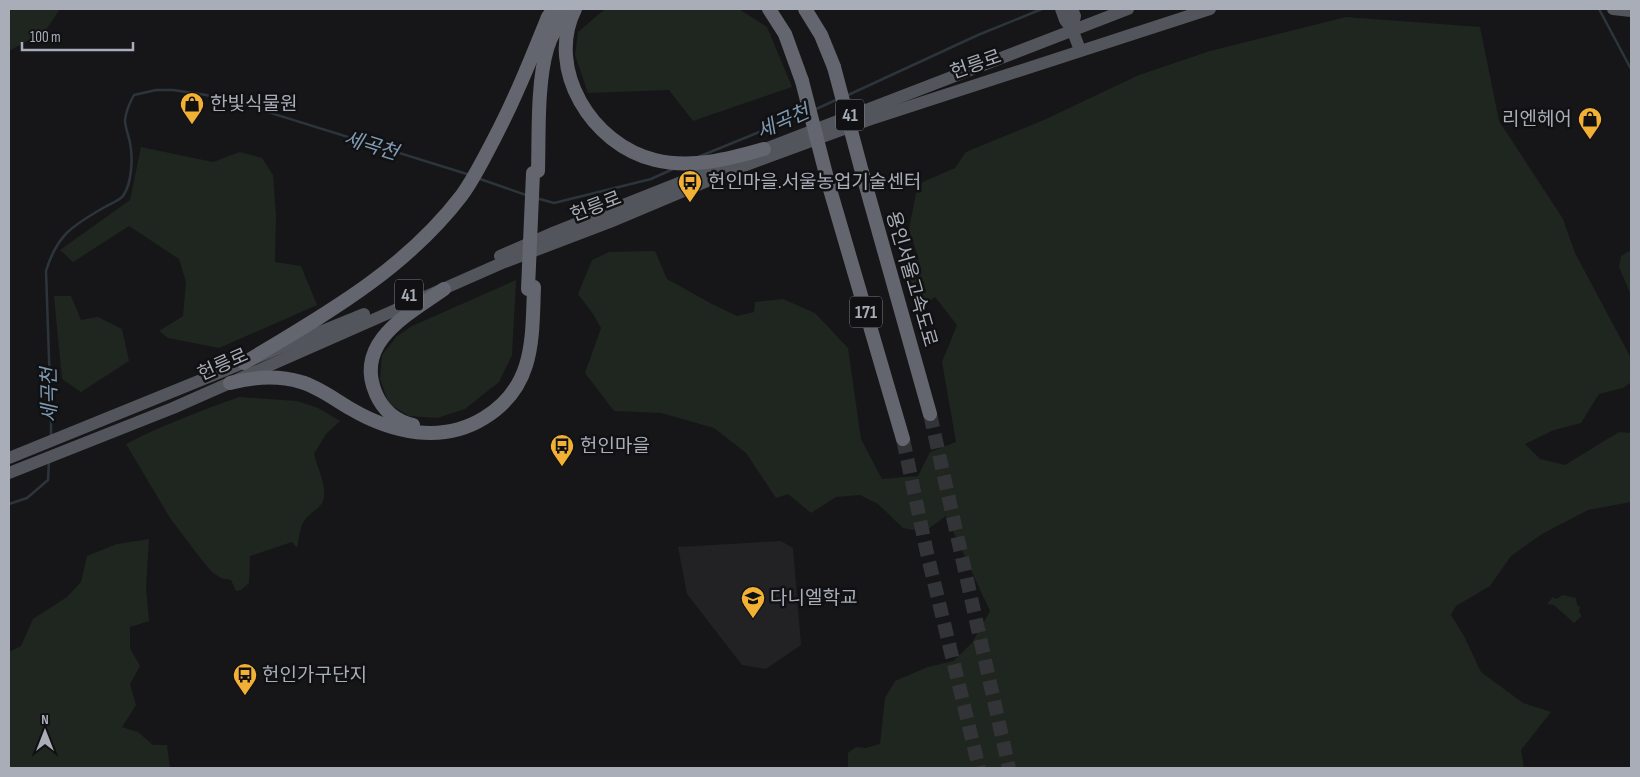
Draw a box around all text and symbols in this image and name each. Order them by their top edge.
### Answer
scale bar [22,20,134,52]
text: 100 m [30,28,61,47]
street label: 헌릉로 [947,46,1005,84]
shop icon: 한빛식물원 [179,91,205,125]
place label: 한빛식물원 [210,93,297,116]
water label: 세곡천 [753,99,815,144]
road number: 41 [836,100,864,130]
shop icon: 리엔헤어 [1577,106,1603,140]
place label: 리엔헤어 [1502,108,1572,131]
water label: 세곡천 [341,126,403,166]
bus stop icon: 헌인마을.서울농업기술센터 [677,169,703,203]
place label: 헌인마을.서울농업기술센터 [708,171,921,194]
street label: 헌릉로 [567,187,625,227]
street label: 용인서울고속도로 [881,209,941,349]
road number: 41 [395,280,423,310]
road number: 171 [850,296,882,328]
street label: 헌릉로 [194,344,252,386]
water label: 세곡천 [37,365,62,423]
bus stop icon: 헌인마을 [549,433,575,467]
place label: 헌인마을 [580,435,650,458]
school or university icon: 다니엘학교 [740,585,766,619]
place label: 다니엘학교 [770,587,857,610]
bus stop icon: 헌인가구단지 [232,662,258,696]
place label: 헌인가구단지 [262,664,367,687]
north arrow [20,707,70,757]
text: N [41,711,49,728]

